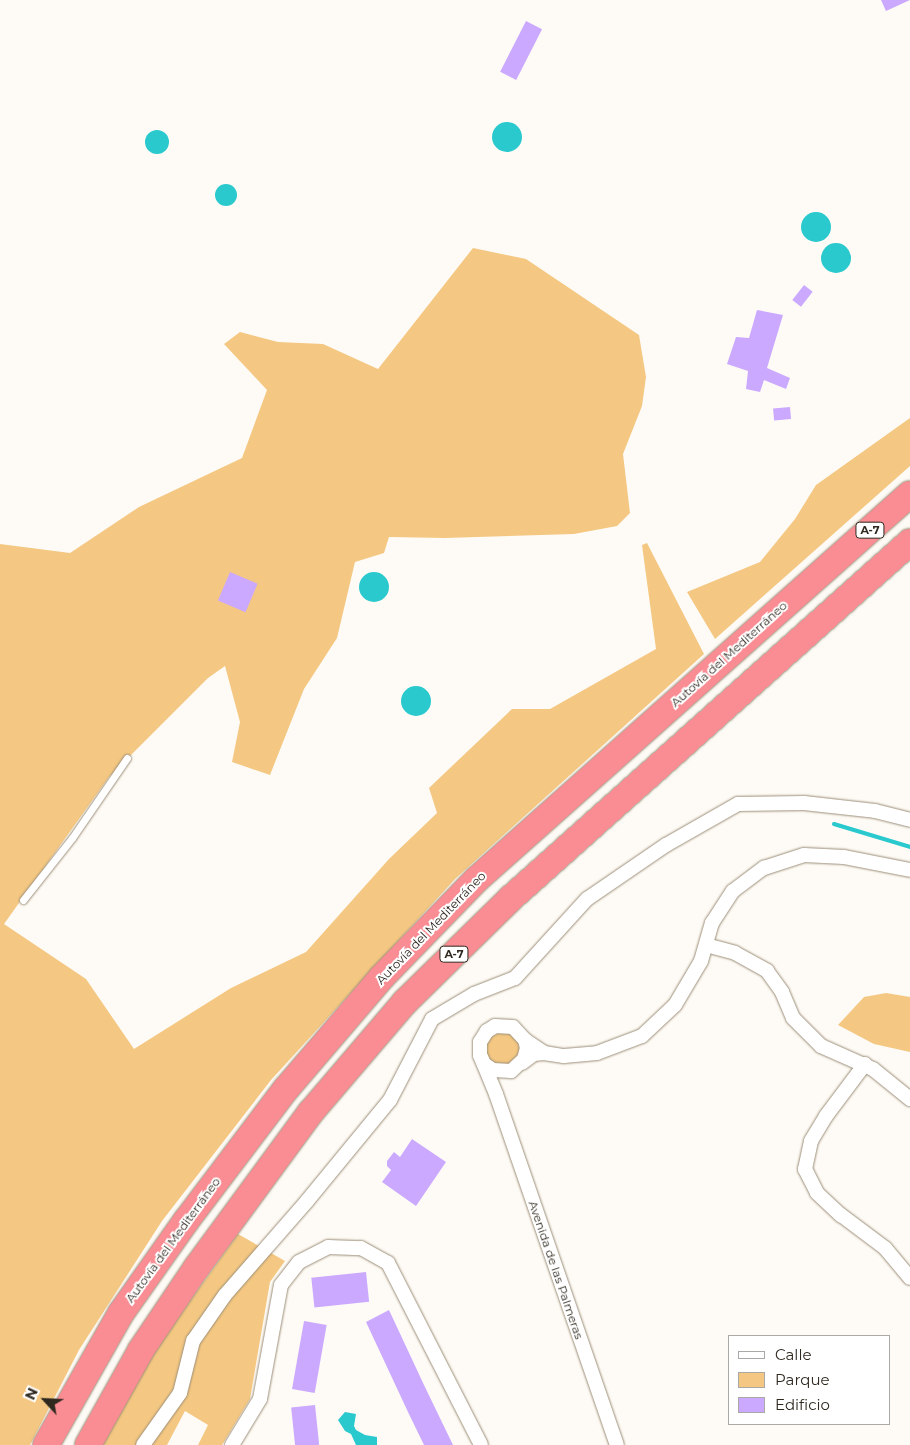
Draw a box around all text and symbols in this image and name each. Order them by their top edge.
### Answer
road number: A-7 [855,522,885,538]
street label: Autovía del Mediterráneo [668,598,790,710]
street label: Autovía del Mediterráneo [373,869,489,987]
road number: A-7 [439,946,469,962]
street label: Autovía del Mediterráneo [123,1175,223,1305]
street label: Avenida de las Palmeras [526,1199,586,1341]
legend [728,1335,890,1425]
text: Calle [775,1345,812,1364]
text: Parque [775,1370,830,1389]
north arrow [20,1375,70,1425]
text: N [21,1385,42,1403]
text: Edificio [775,1395,830,1414]

